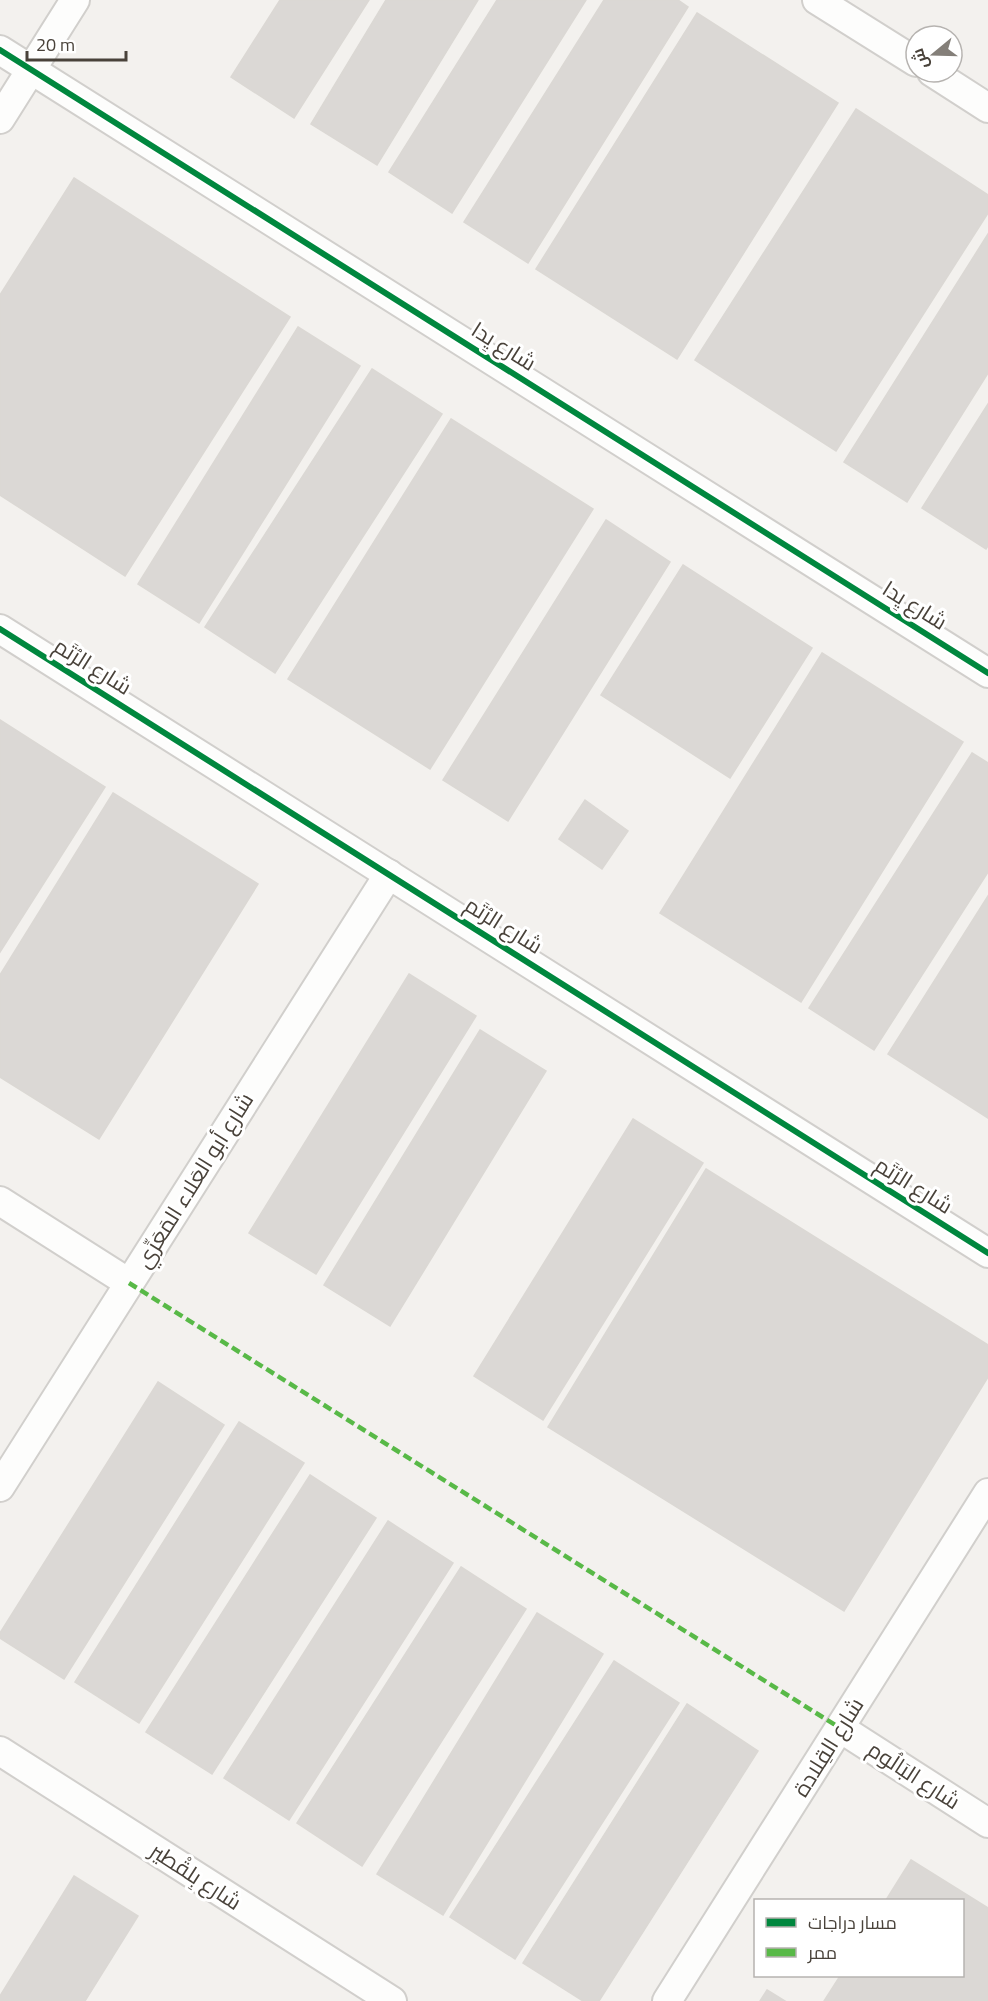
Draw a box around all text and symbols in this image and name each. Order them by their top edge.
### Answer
scale bar [27,24,126,62]
north arrow [904,24,964,84]
text: 20 m [36,31,75,58]
text: ش [905,45,935,72]
street label: شارع يِدا [465,313,543,379]
street label: شارع يِدا [876,572,954,638]
street label: شارع الرُتَم [47,629,139,703]
street label: شارع الرُتَم [458,888,550,962]
street label: شارع أبو العَلاء المَعَرِّي [126,1086,262,1274]
street label: شارع الرُتَم [868,1148,960,1222]
street label: شارع القِلادة [784,1691,872,1803]
street label: شارع البَالُوم [861,1732,967,1818]
street label: شارع بِلقْطير [142,1832,249,1918]
legend [754,1899,964,1977]
text: مسار دراجات [808,1909,897,1936]
text: ممر [807,1939,837,1966]

